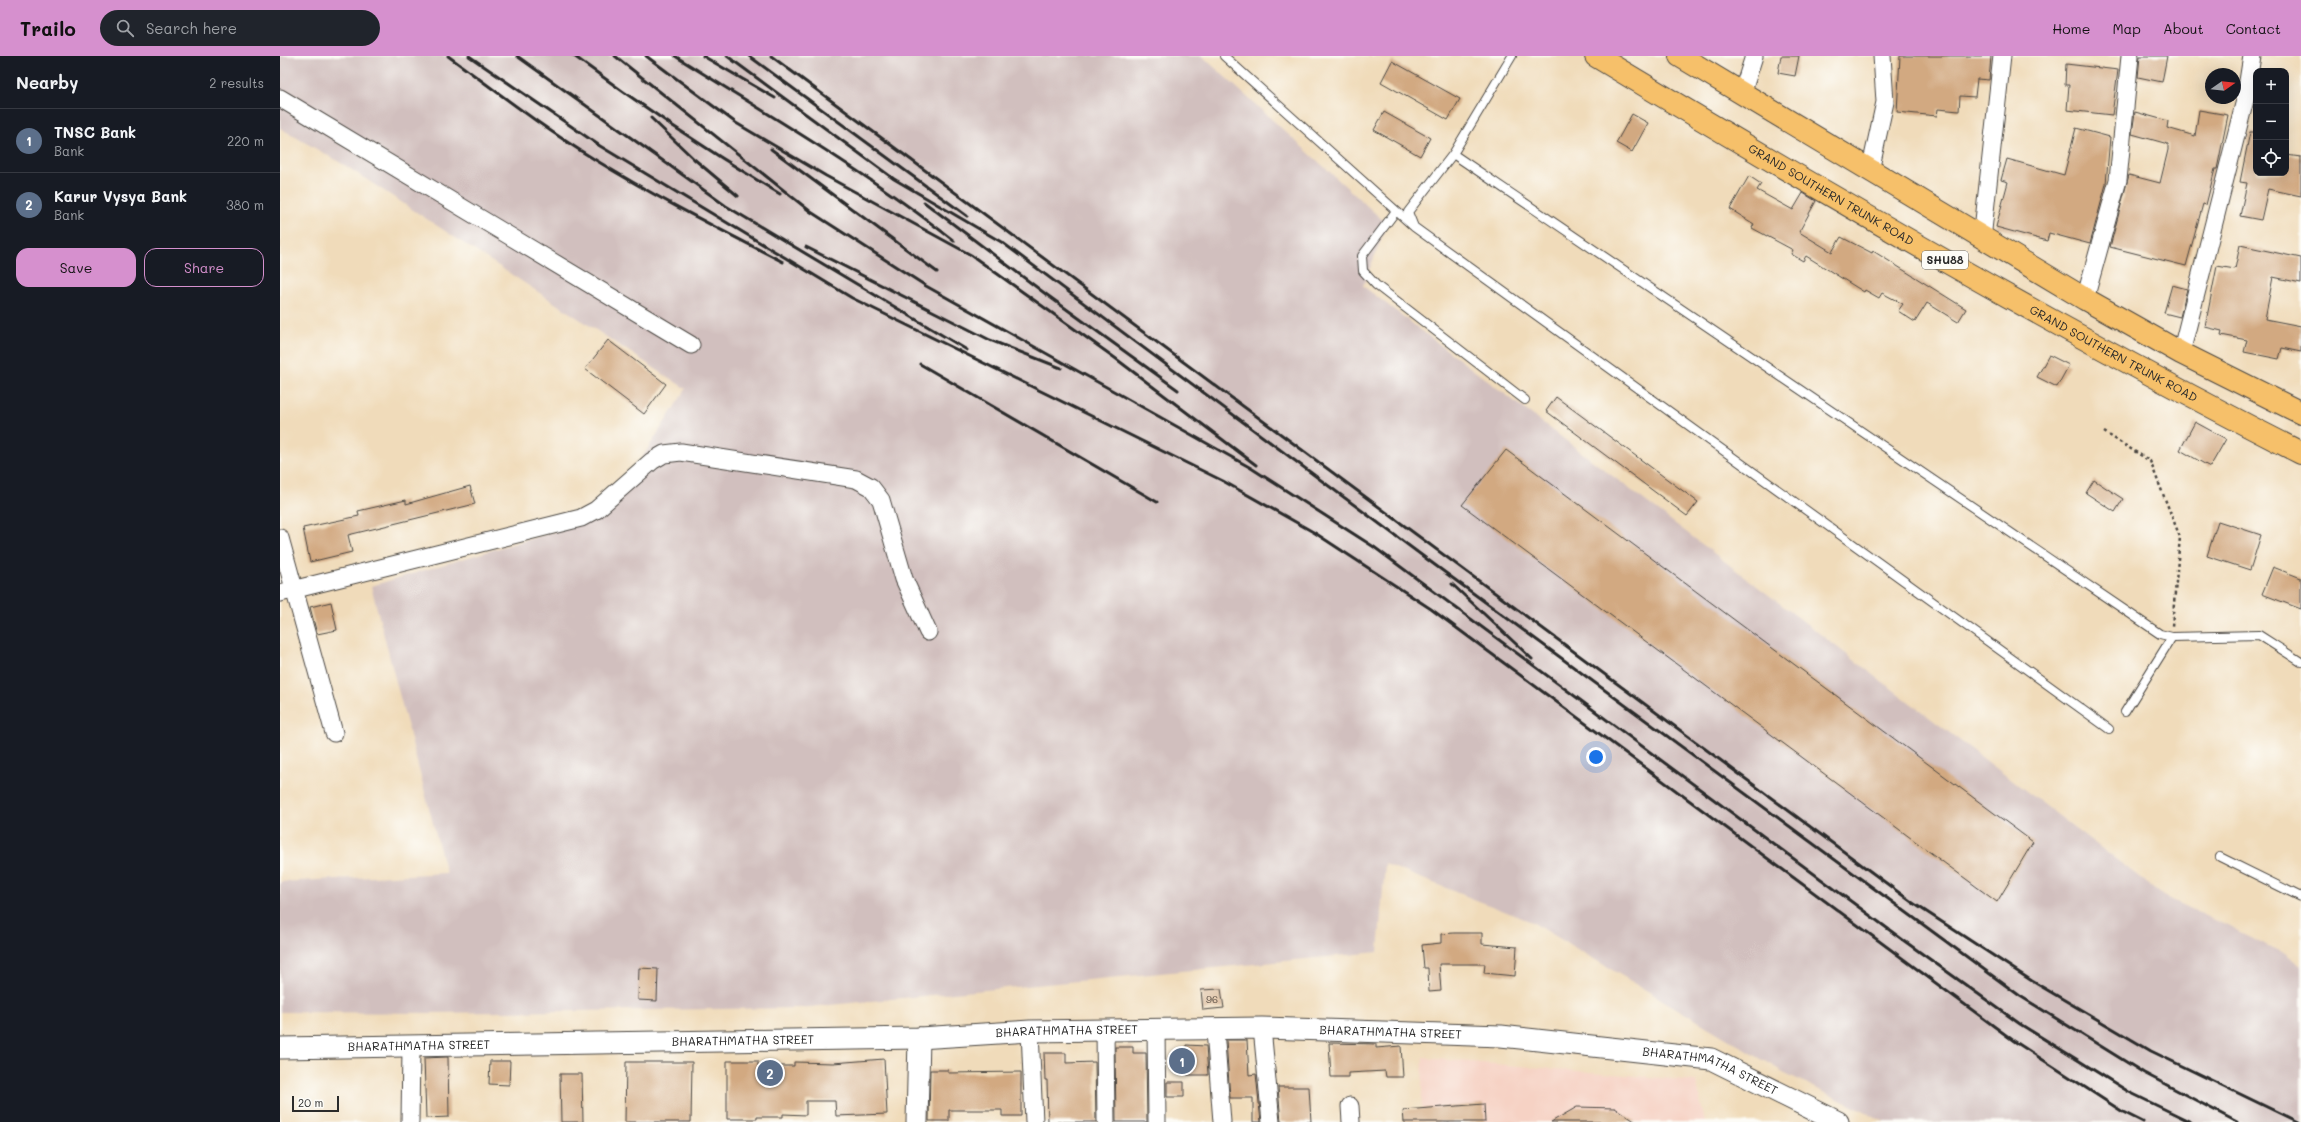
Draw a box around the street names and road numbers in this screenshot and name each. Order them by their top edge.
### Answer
street label: GRAND SOUTHERN TRUNK ROAD [1746,140,1917,248]
road number: SHU88 [1922,251,1968,269]
street label: GRAND SOUTHERN TRUNK ROAD [2027,301,2201,405]
street label: BHARATHMATHA STREET [995,1021,1138,1040]
street label: BHARATHMATHA STREET [1319,1021,1462,1042]
street label: BHARATHMATHA STREET [672,1031,815,1049]
street label: BHARATHMATHA STREET [348,1036,491,1054]
street label: BHARATHMATHA STREET [1642,1043,1781,1098]

